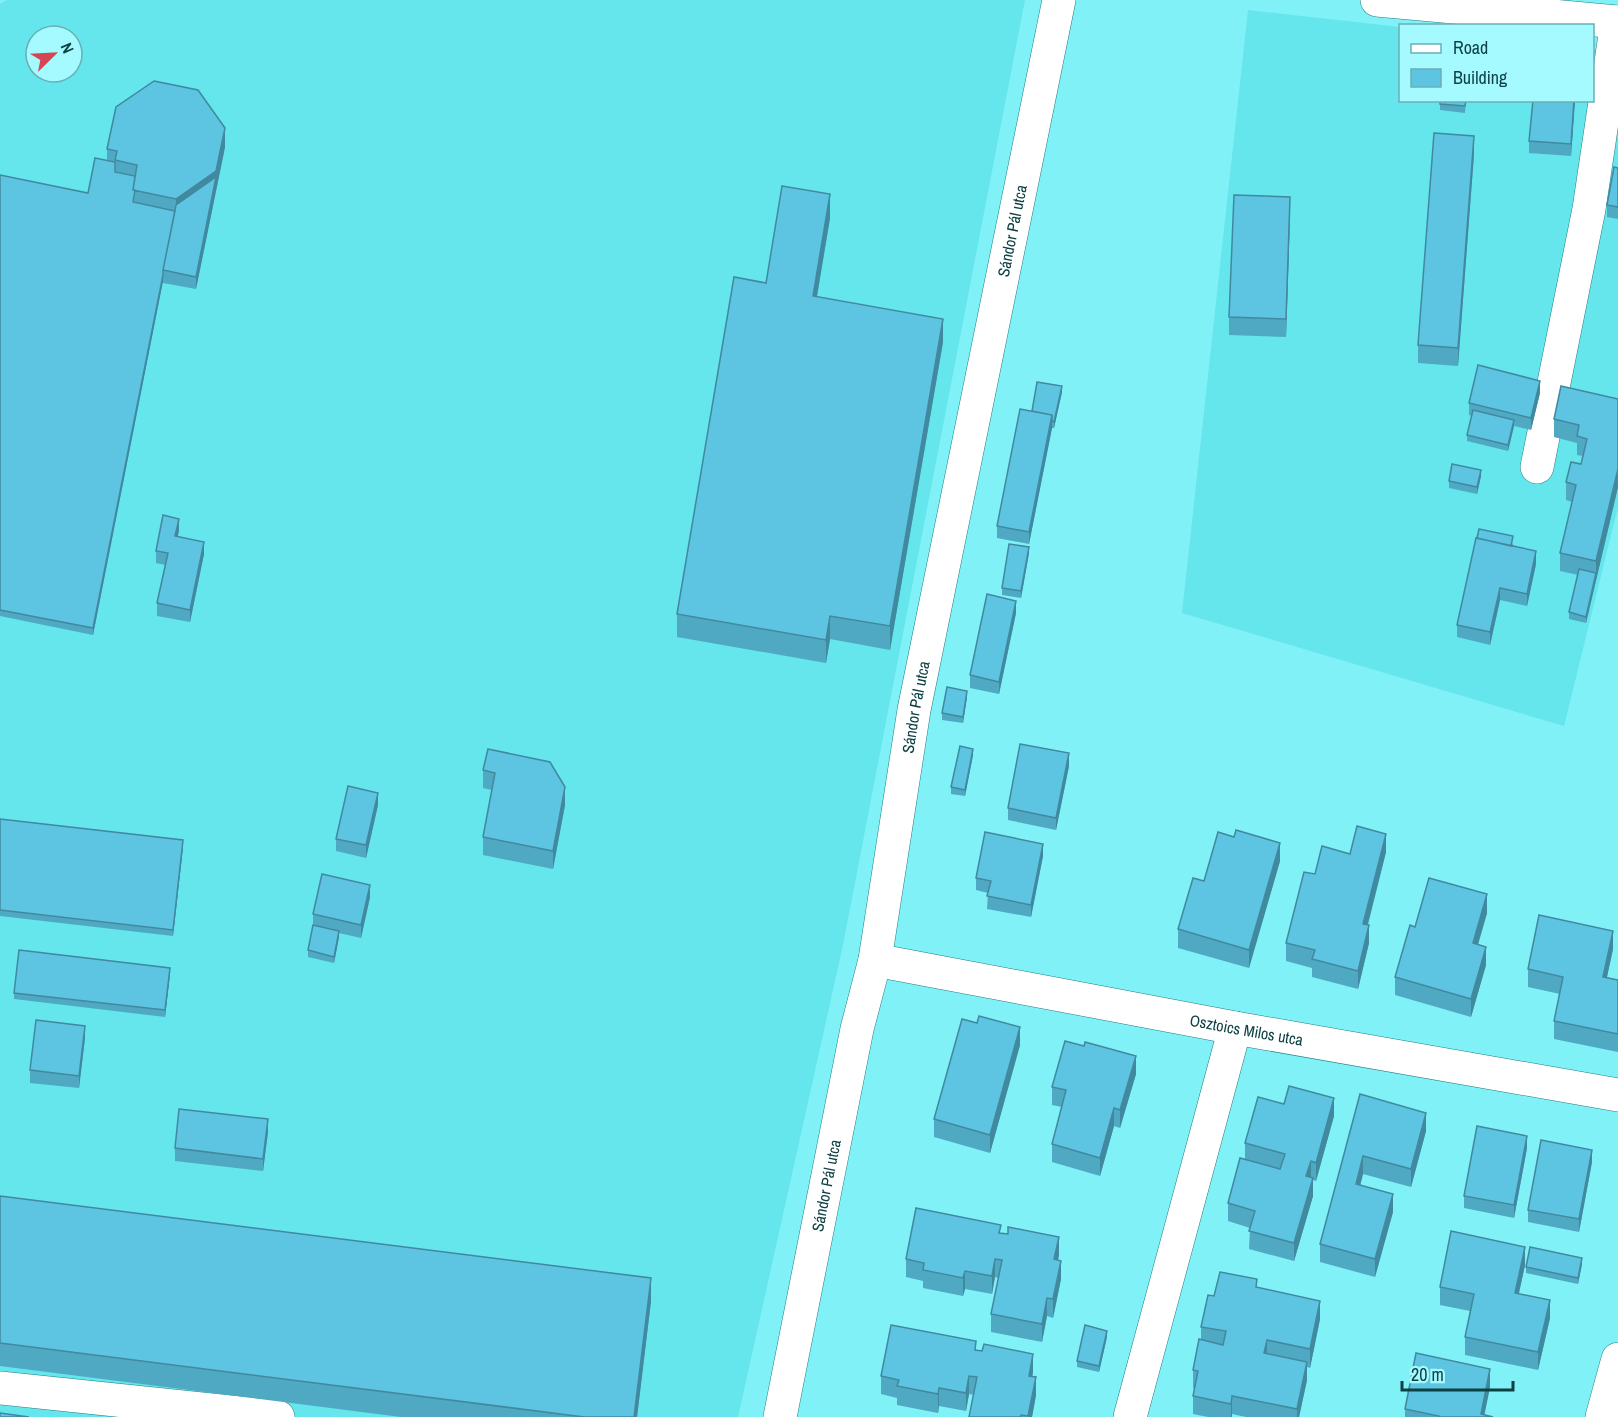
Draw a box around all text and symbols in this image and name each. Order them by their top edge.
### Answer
north arrow [24,24,84,84]
legend [1399,24,1594,102]
text: Road [1453,35,1488,60]
text: N [56,39,80,57]
text: Building [1453,65,1508,90]
street label: Sándor Pál utca [992,182,1032,279]
street label: Sándor Pál utca [896,658,935,755]
street label: Osztoics Milos utca [1188,1009,1305,1051]
street label: Sándor Pál utca [806,1137,846,1233]
scale bar [1402,1354,1513,1392]
text: 20 m [1411,1362,1444,1387]

